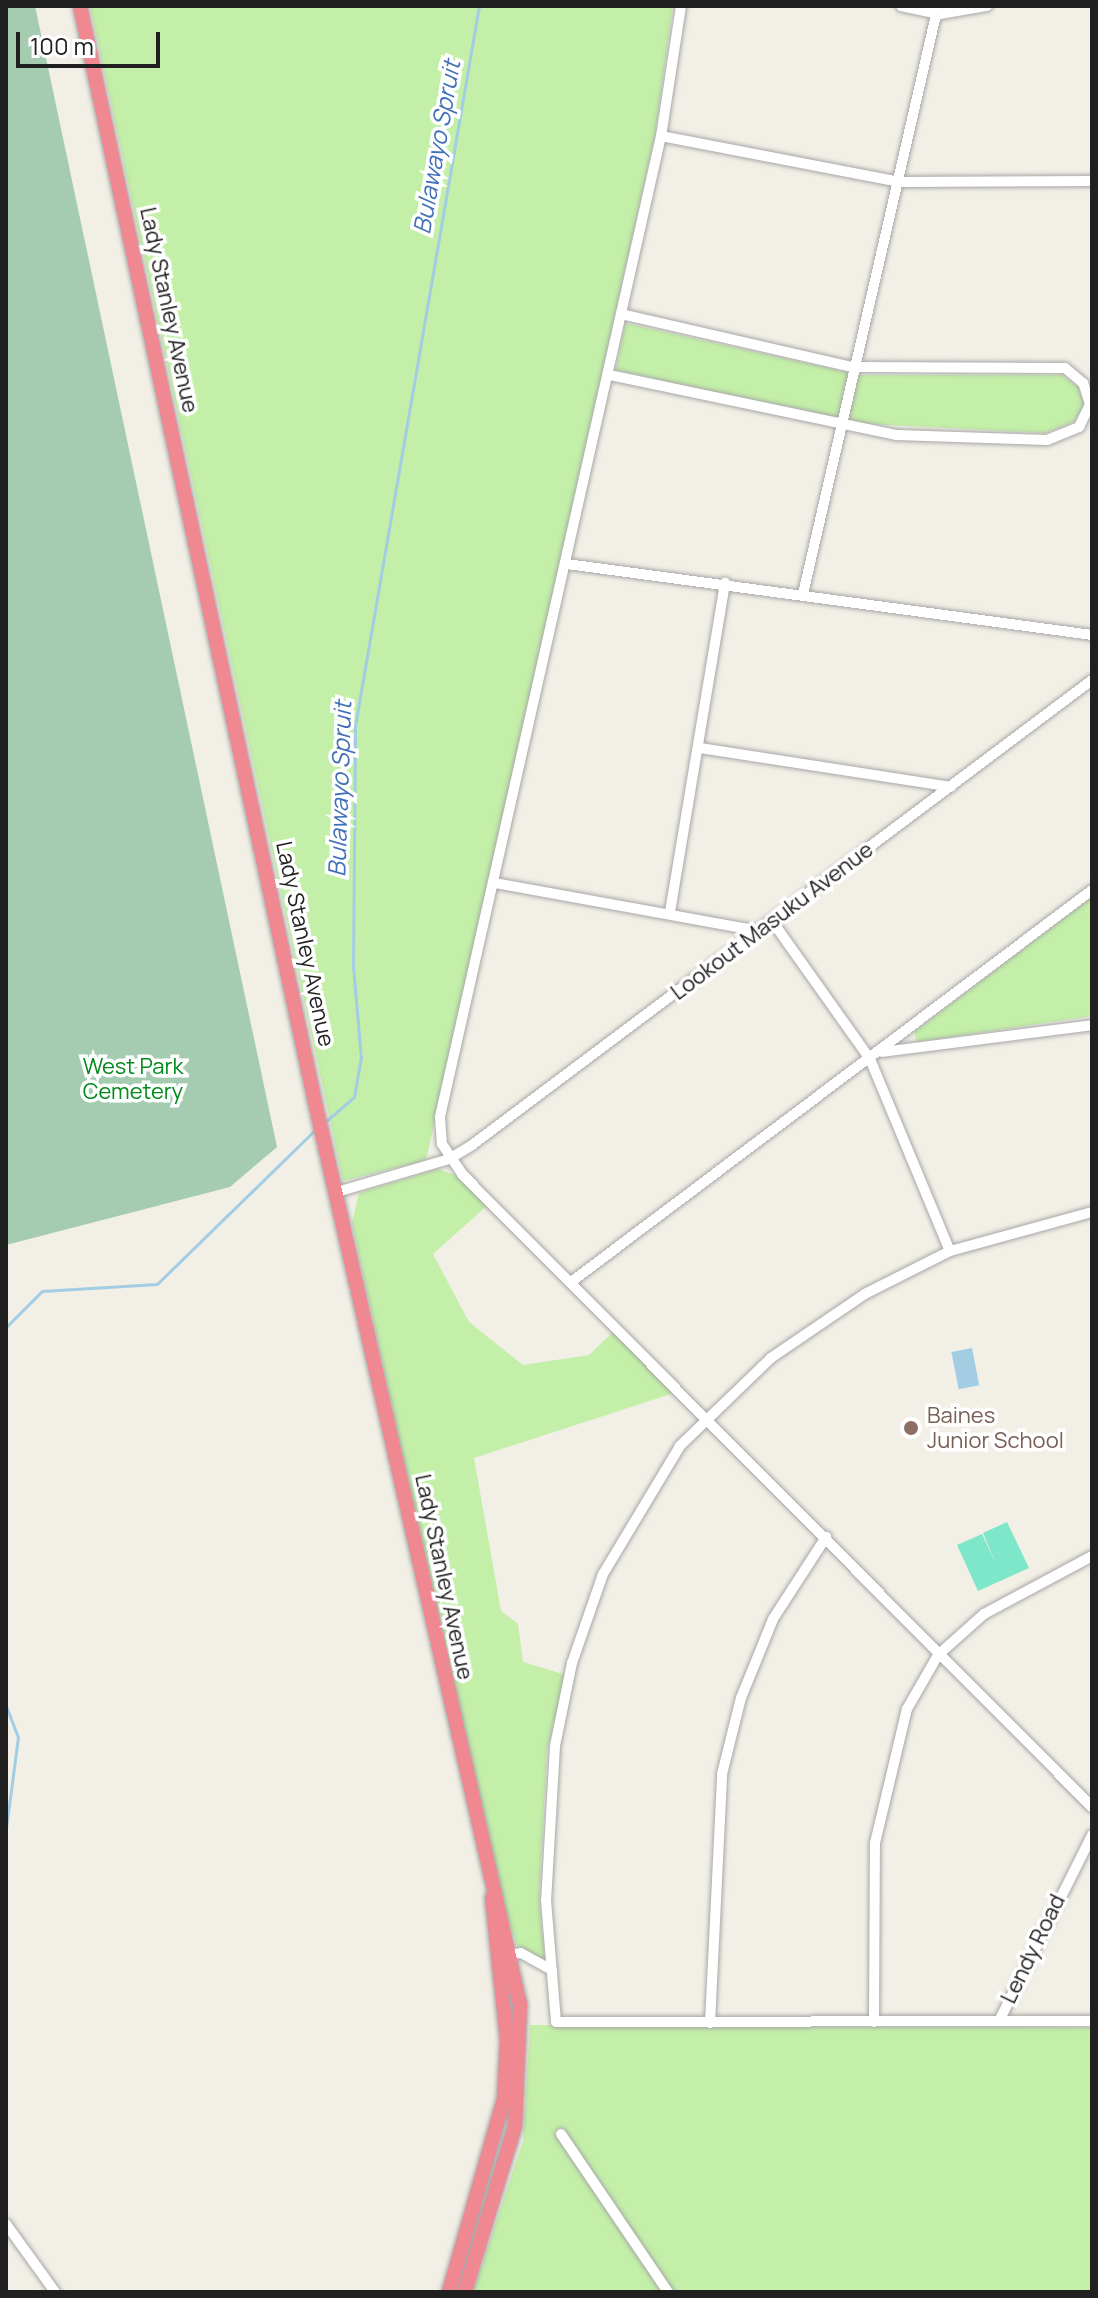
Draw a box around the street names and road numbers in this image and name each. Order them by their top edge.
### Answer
street label: Lady Stanley Avenue [134,205,204,415]
street label: Lookout Masuku Avenue [666,836,878,1006]
street label: Lady Stanley Avenue [270,839,340,1049]
street label: Lady Stanley Avenue [409,1472,479,1682]
street label: Lendy Road [995,1890,1071,2008]

